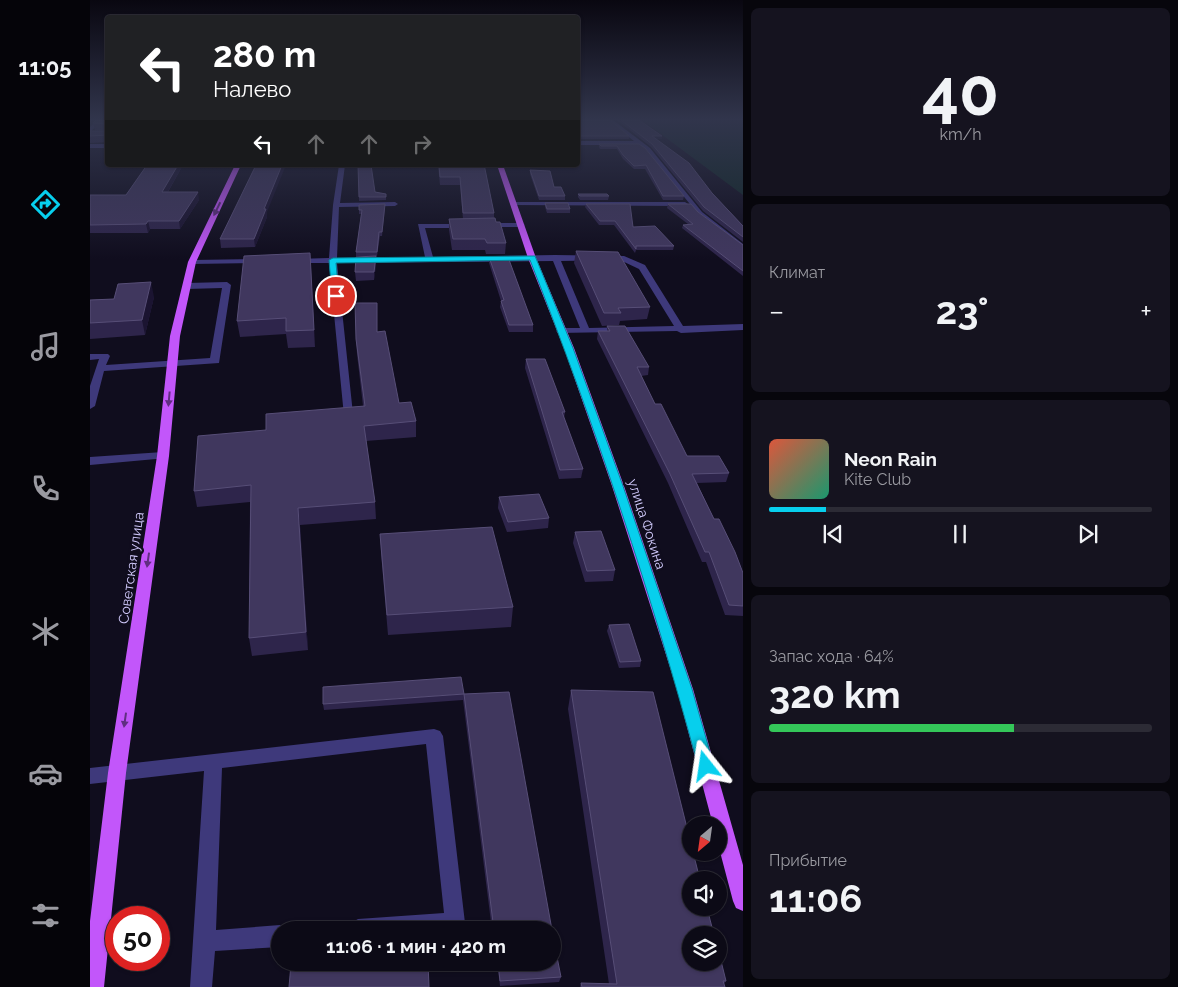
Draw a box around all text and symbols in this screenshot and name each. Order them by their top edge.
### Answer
text: 280 m [213,34,316,75]
icon: left [130,35,195,100]
text: 11:05 [19,54,71,80]
text: 40 [922,54,999,130]
text: Налево [213,76,291,102]
text: km/h [939,125,982,144]
icon: left [249,130,277,158]
icon: ahead [302,130,330,158]
icon: ahead [355,130,383,158]
icon: right [408,130,436,158]
icon: directions [28,187,63,222]
one-way arrow [213,201,221,216]
text: Климат [769,263,825,282]
pin [315,275,357,317]
icon: arrive [322,282,350,310]
text: 23° [936,288,989,333]
text: − [769,295,784,328]
text: + [1140,295,1152,328]
icon: music [28,329,63,364]
one-way arrow [164,391,172,407]
text: Neon Rain [844,448,937,470]
text: Kite Club [844,470,911,489]
icon: phone [28,471,63,506]
street label: улица Фокина [625,477,669,571]
street label: Советская улица [115,511,147,625]
icon: previous [819,520,847,548]
icon: pause [946,520,974,548]
icon: next [1074,520,1102,548]
one-way arrow [144,552,152,568]
icon: climate [28,614,63,649]
text: Запас хода · 64% [769,647,894,666]
text: 320 km [769,672,901,717]
one-way arrow [120,713,128,729]
position arrow [679,739,731,791]
icon: car [28,756,63,791]
north arrow [682,816,728,861]
map controls [682,816,727,971]
text: Прибытие [769,851,847,870]
button: sound [682,871,727,916]
text: 11:06 [769,876,862,921]
icon: filters [28,898,63,933]
speed limit sign: 50 [105,906,170,971]
button: layers [682,926,727,971]
text: 11:06 · 1 мин · 420 m [326,935,506,957]

